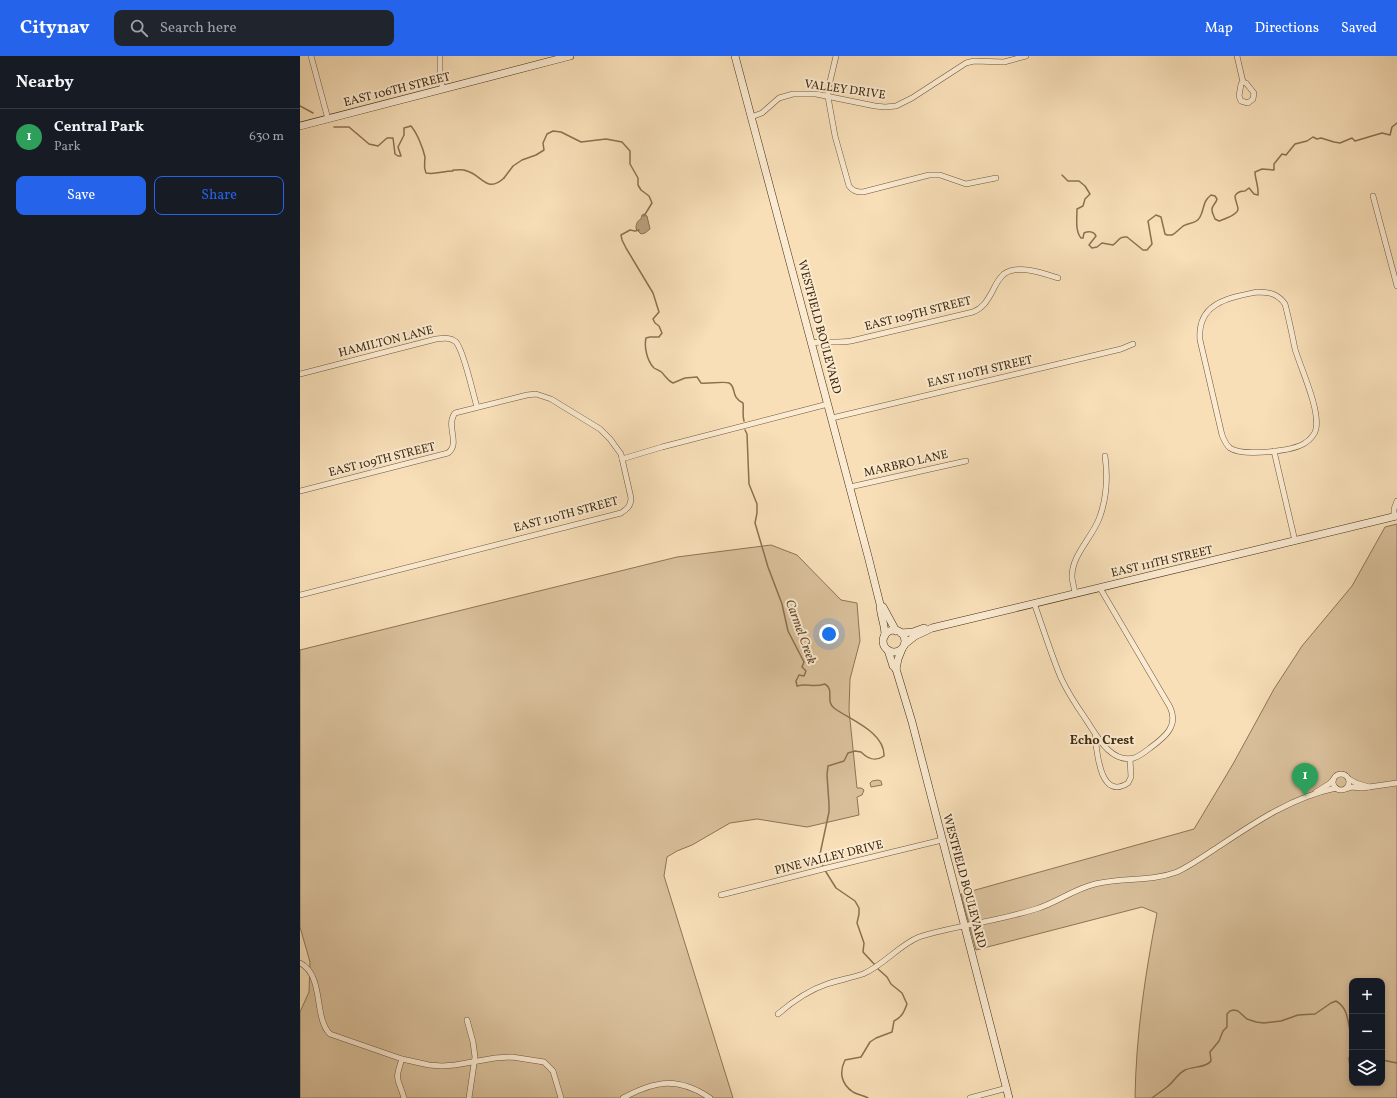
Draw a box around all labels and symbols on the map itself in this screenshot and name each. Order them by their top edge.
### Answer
street label: EAST 106TH STREET [342,69,452,111]
street label: VALLEY DRIVE [803,76,887,104]
street label: WESTFIELD BOULEVARD [793,258,845,396]
street label: EAST 109TH STREET [863,293,973,335]
street label: HAMILTON LANE [337,322,435,362]
street label: EAST 110TH STREET [926,352,1034,392]
street label: EAST 109TH STREET [327,439,437,481]
street label: MARBRO LANE [862,447,950,481]
street label: EAST 110TH STREET [512,493,620,537]
street label: EAST 111TH STREET [1109,542,1215,582]
water label: Carmel Creek [780,597,820,667]
your location [819,624,839,644]
district label: Echo Crest [1070,732,1134,750]
pin: 1 [1292,763,1318,796]
street label: WESTFIELD BOULEVARD [938,812,990,950]
street label: PINE VALLEY DRIVE [773,837,885,879]

